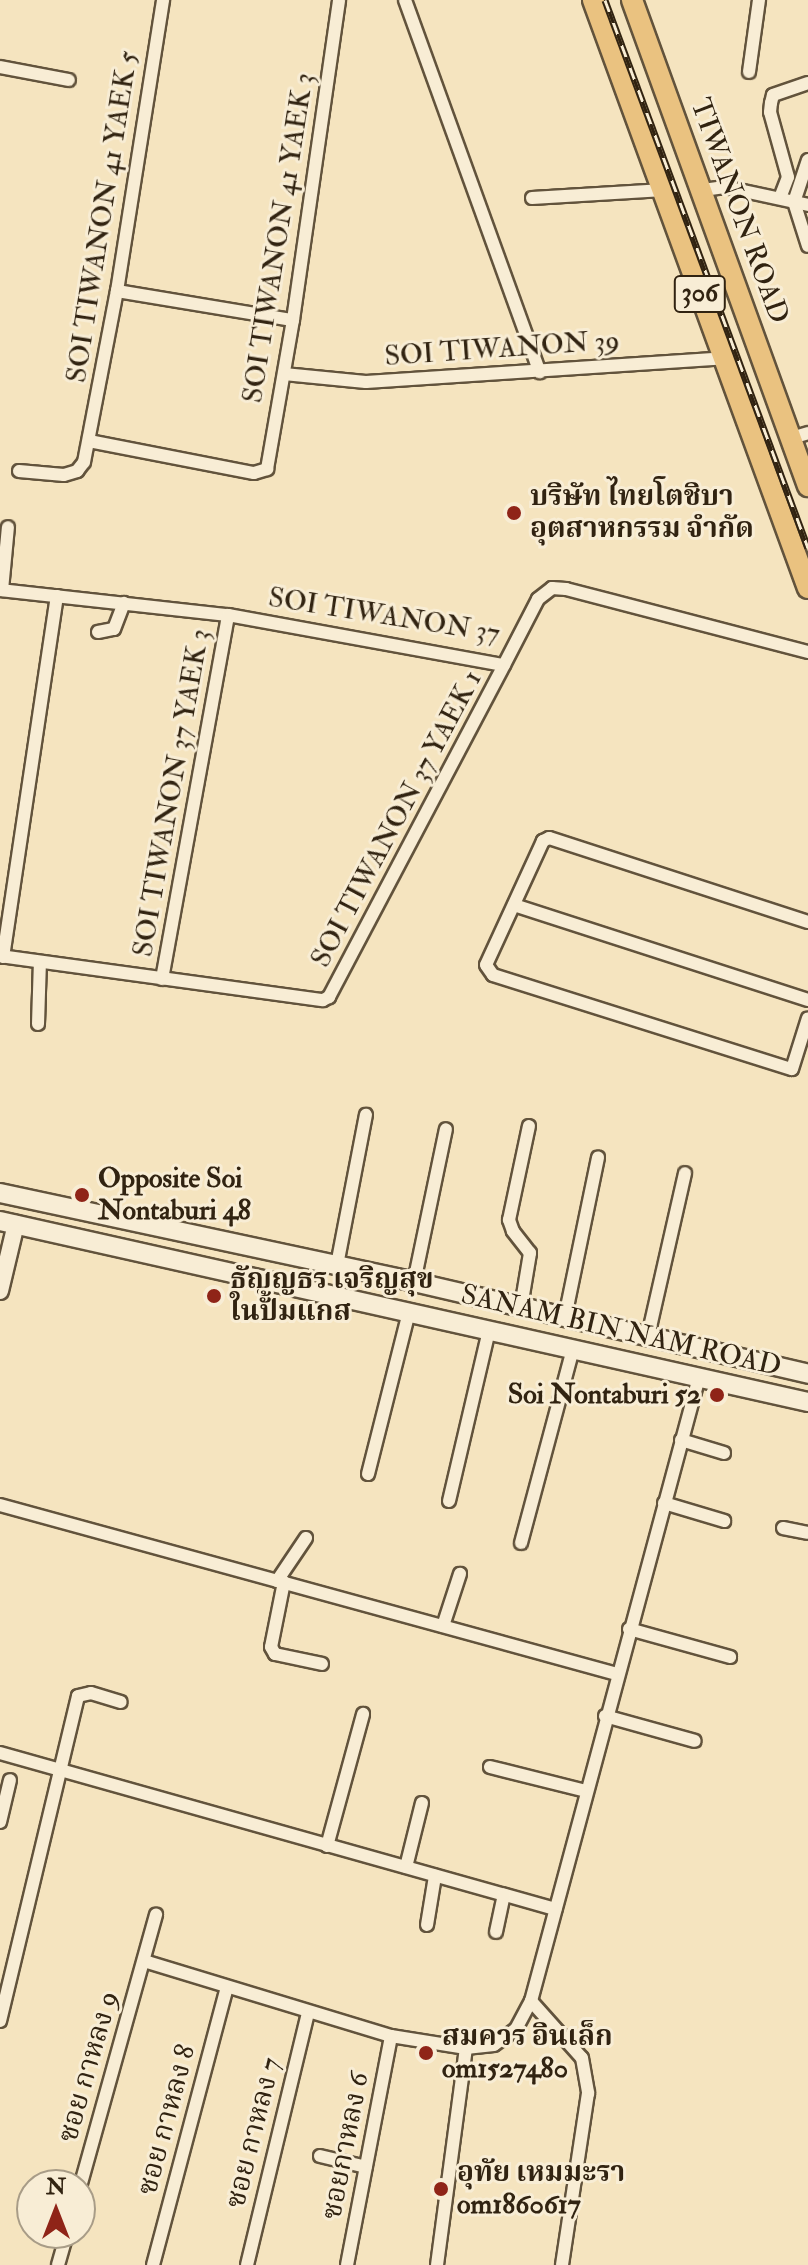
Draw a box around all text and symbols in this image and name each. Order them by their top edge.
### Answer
street label: SOI TIWANON 41 YAEK 5 [60,49,146,385]
street label: SOI TIWANON 41 YAEK 3 [236,71,322,405]
street label: TIWANON ROAD [683,94,795,328]
road number: 306 [672,272,728,316]
street label: SOI TIWANON 39 [383,324,621,374]
place label: บริษัท ไทยโตชิบา อุตสาหกรรม จำกัด [530,480,754,546]
marker: บริษัท ไทยโตชิบา อุตสาหกรรม จำกัด [505,504,523,522]
street label: SOI TIWANON 37 [266,581,502,651]
street label: SOI TIWANON 37 YAEK 3 [127,626,217,960]
street label: SOI TIWANON 37 YAEK 1 [304,665,490,973]
place label: Opposite Soi Nontaburi 48 [98,1162,251,1228]
marker: Opposite Soi Nontaburi 48 [73,1186,91,1204]
place label: ธัญญธร เจริญสุข ในปั้มแกส [230,1263,433,1329]
street label: SANAM BIN NAM ROAD [458,1278,784,1384]
marker: ธัญญธร เจริญสุข ในปั้มแกส [205,1287,223,1305]
place label: Soi Nontaburi 52 [508,1378,701,1412]
marker: Soi Nontaburi 52 [708,1386,726,1404]
street label: ซอย กาหลง 9 [51,1988,127,2146]
place label: สมควร อินเล็ก om1527480 [442,2020,613,2086]
street label: ซอย กาหลง 8 [131,2041,203,2199]
marker: สมควร อินเล็ก om1527480 [417,2044,435,2062]
street label: ซอย กาหลง 7 [219,2054,289,2212]
street label: ซอยกาหลง 6 [315,2070,377,2222]
place label: อุทัย เหมมะรา om1860617 [457,2156,625,2222]
north arrow [16,2169,96,2249]
text: N [46,2173,66,2201]
marker: อุทัย เหมมะรา om1860617 [432,2180,450,2198]

